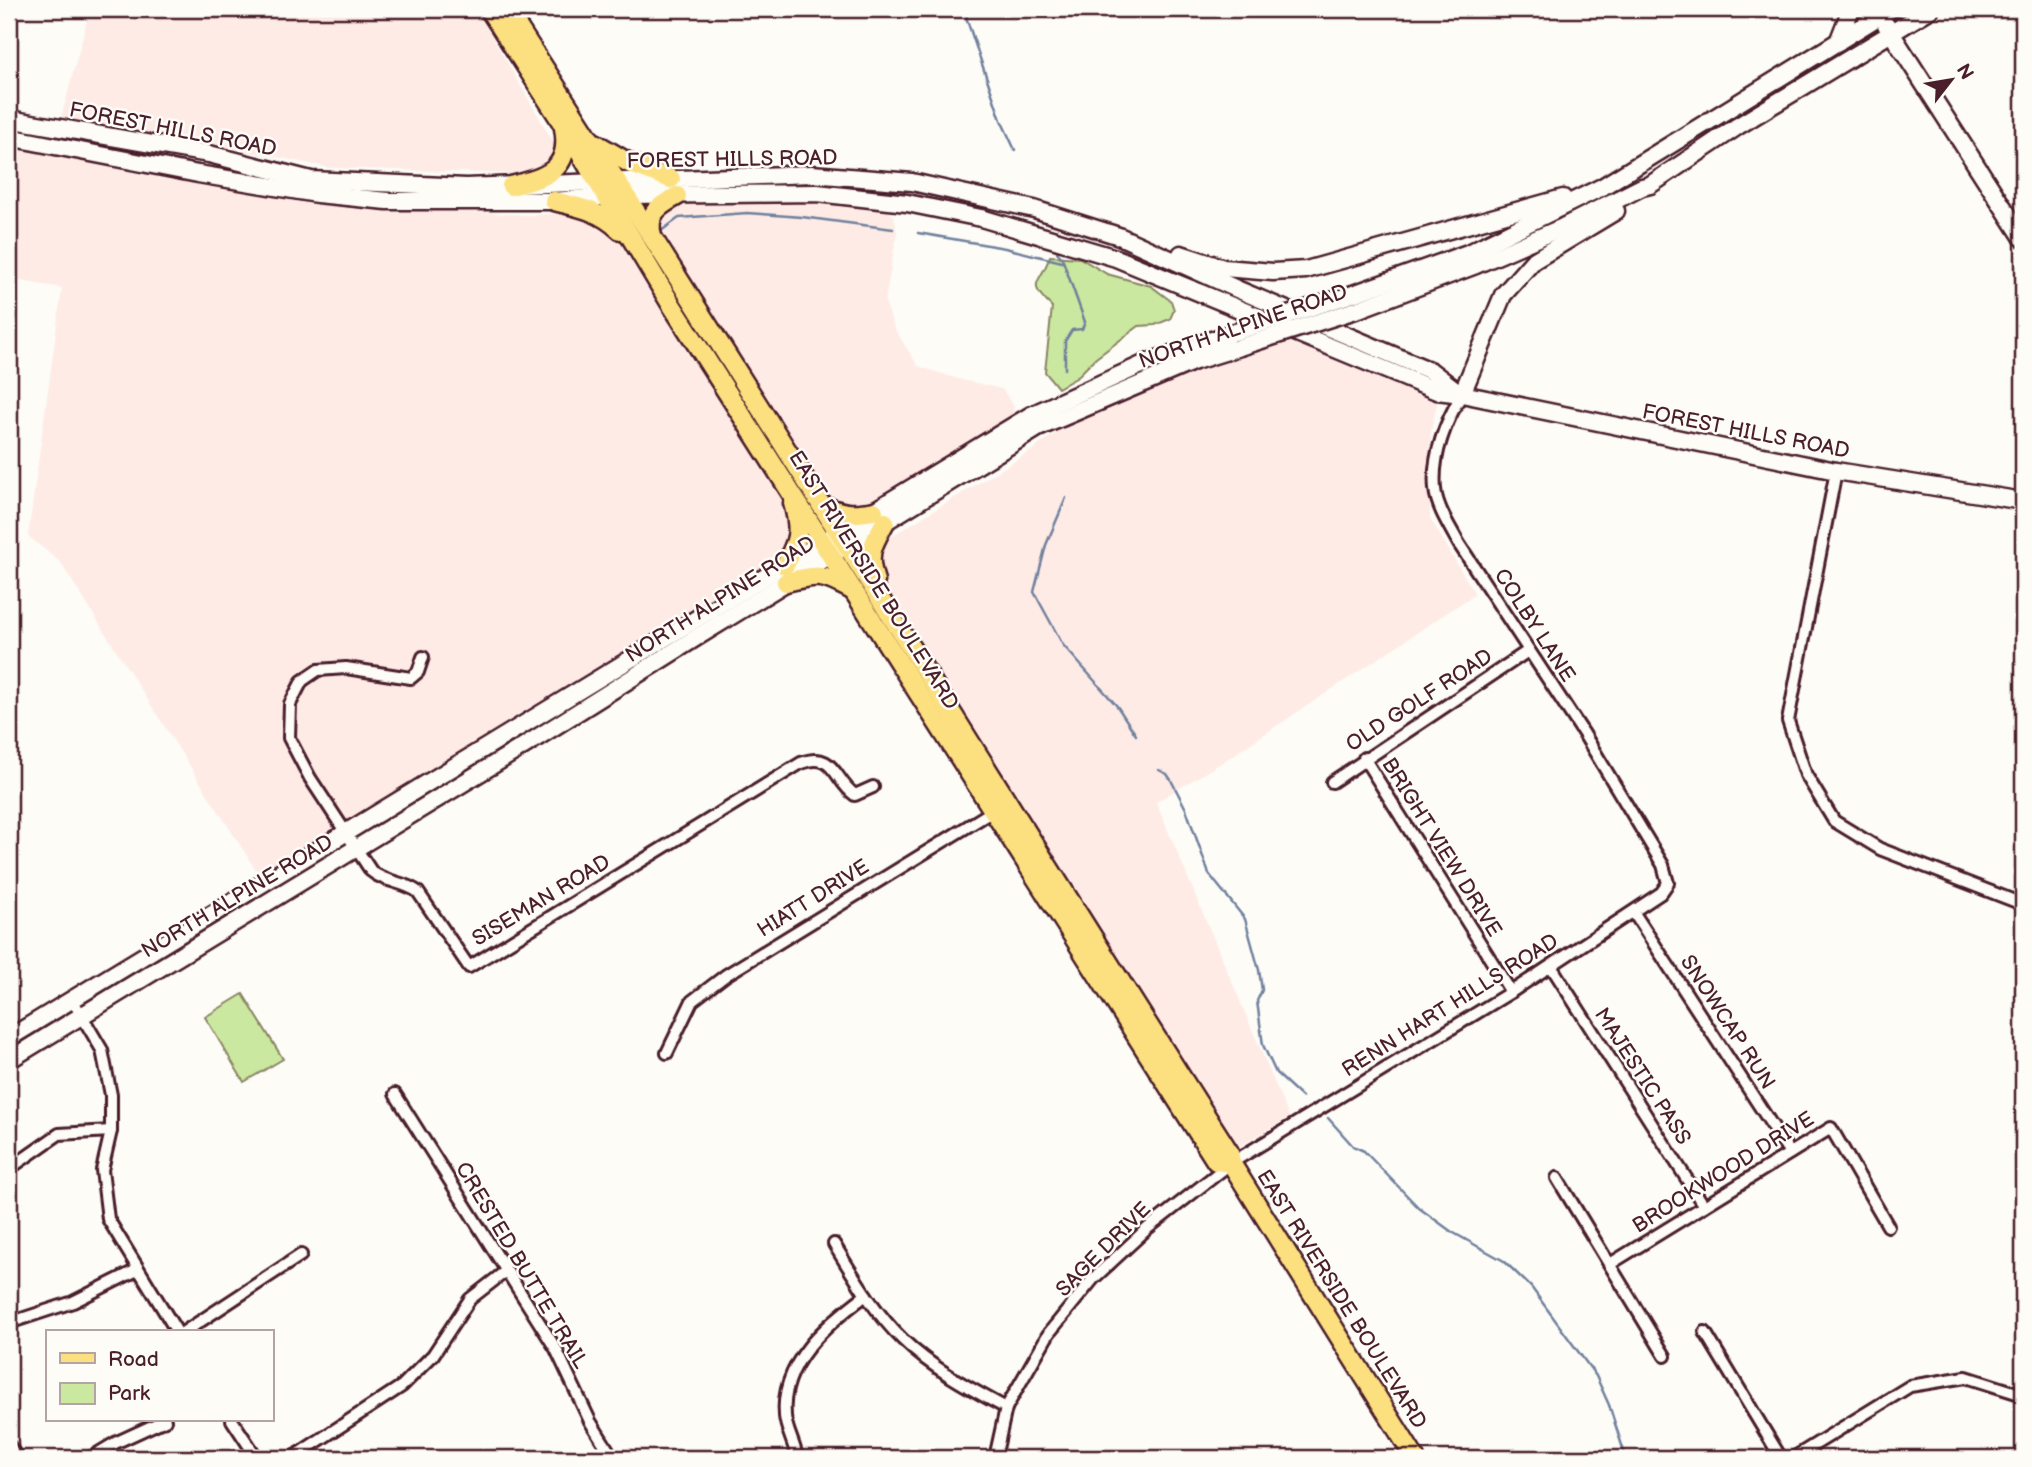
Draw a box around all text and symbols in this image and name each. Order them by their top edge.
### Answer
north arrow [1916,46,1986,116]
text: N [1951,60,1978,84]
street label: FOREST HILLS ROAD [67,97,279,162]
street label: FOREST HILLS ROAD [626,145,838,174]
street label: NORTH ALPINE ROAD [1136,279,1351,374]
street label: FOREST HILLS ROAD [1640,399,1852,464]
street label: EAST RIVERSIDE BOULEVARD [783,446,964,714]
street label: NORTH ALPINE ROAD [621,531,820,668]
street label: COLBY LANE [1489,564,1580,687]
street label: OLD GOLF ROAD [1341,644,1497,757]
street label: BRIGHT VIEW DRIVE [1376,753,1507,941]
street label: NORTH ALPINE ROAD [137,829,337,963]
street label: SISEMAN ROAD [468,849,615,951]
street label: HIATT DRIVE [753,854,874,943]
street label: RENN HART HILLS ROAD [1338,929,1563,1082]
street label: SNOWCAP RUN [1675,951,1780,1094]
street label: MAJESTIC PASS [1589,1003,1696,1149]
street label: BROOKWOOD DRIVE [1628,1106,1819,1238]
street label: CRESTED BUTTE TRAIL [450,1158,593,1373]
street label: EAST RIVERSIDE BOULEVARD [1251,1165,1432,1433]
street label: SAGE DRIVE [1051,1197,1156,1302]
legend [46,1330,273,1422]
text: Road [108,1347,159,1372]
text: Park [108,1381,151,1406]

